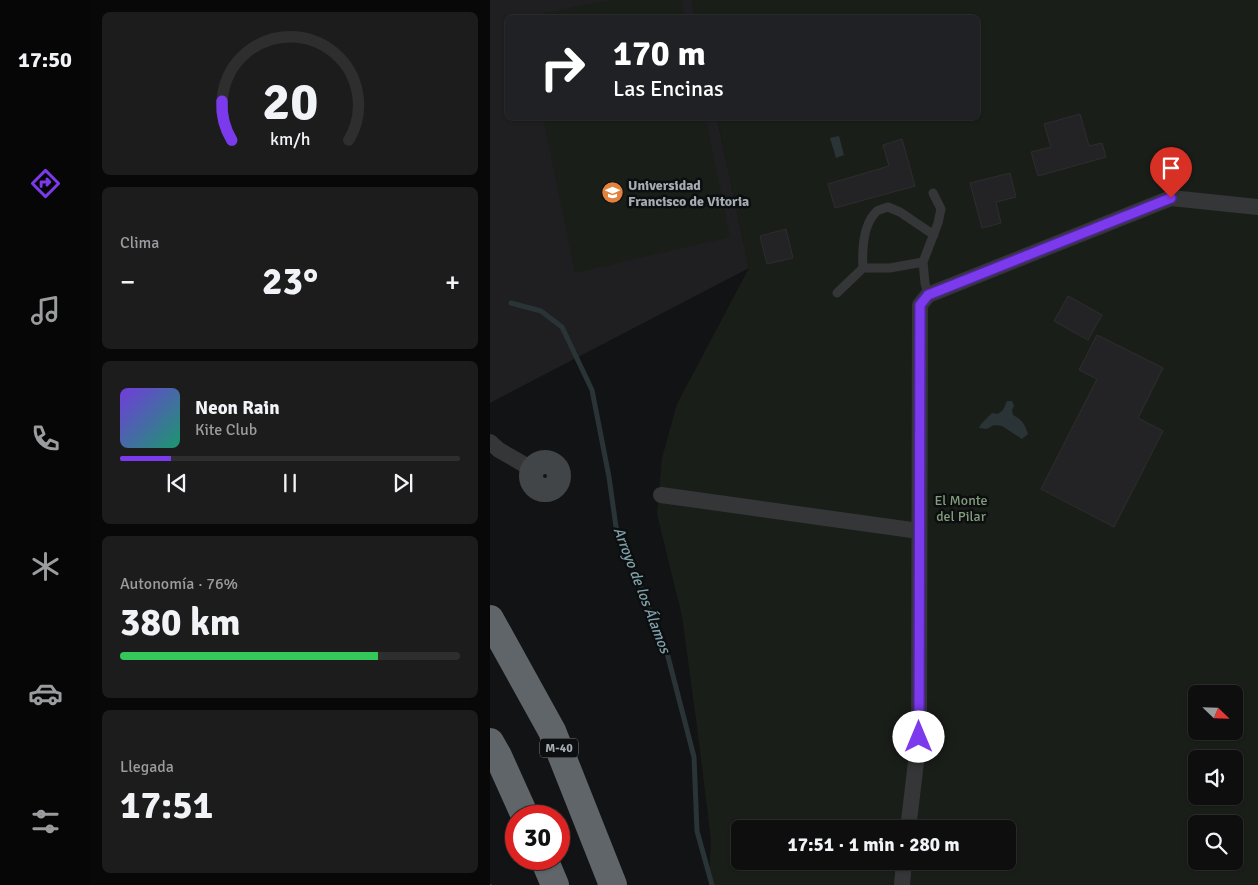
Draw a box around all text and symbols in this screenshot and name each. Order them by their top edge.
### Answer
text: 170 m [613,32,706,75]
icon: right [530,35,595,100]
text: 17:50 [18,46,72,73]
text: 20 [262,70,318,134]
text: Las Encinas [613,75,724,102]
text: km/h [270,128,310,150]
pin [1150,147,1192,198]
icon: arrive [1157,154,1185,182]
icon: directions [28,166,63,201]
place label: Universidad Francisco de Vitoria [628,177,749,210]
school or university icon: Universidad Francisco de Vitoria [600,181,624,205]
text: Clima [120,233,159,253]
text: 23° [262,258,318,305]
text: − [120,265,135,299]
text: + [445,265,460,299]
icon: music [28,293,63,328]
text: Neon Rain [195,396,280,420]
text: Kite Club [195,420,257,440]
icon: phone [28,421,63,456]
icon: previous [163,469,191,497]
icon: pause [276,469,304,497]
icon: next [389,469,417,497]
park label: El Monte del Pilar [934,492,988,525]
water label: Arroyo de los Álamos [610,524,675,657]
icon: climate [28,549,63,584]
text: Autonomía · 76% [120,574,238,594]
text: 380 km [120,599,241,646]
icon: car [28,676,63,711]
north arrow [1188,685,1242,740]
map controls [1188,685,1243,870]
position arrow [892,710,944,762]
road number: M-40 [540,738,578,758]
button: sound [1188,750,1243,805]
text: Llegada [120,757,174,777]
text: 17:51 [120,782,213,829]
icon: filters [28,804,63,839]
speed limit sign: 30 [505,805,570,870]
button: search [1188,815,1243,870]
text: 17:51 · 1 min · 280 m [787,833,960,857]

